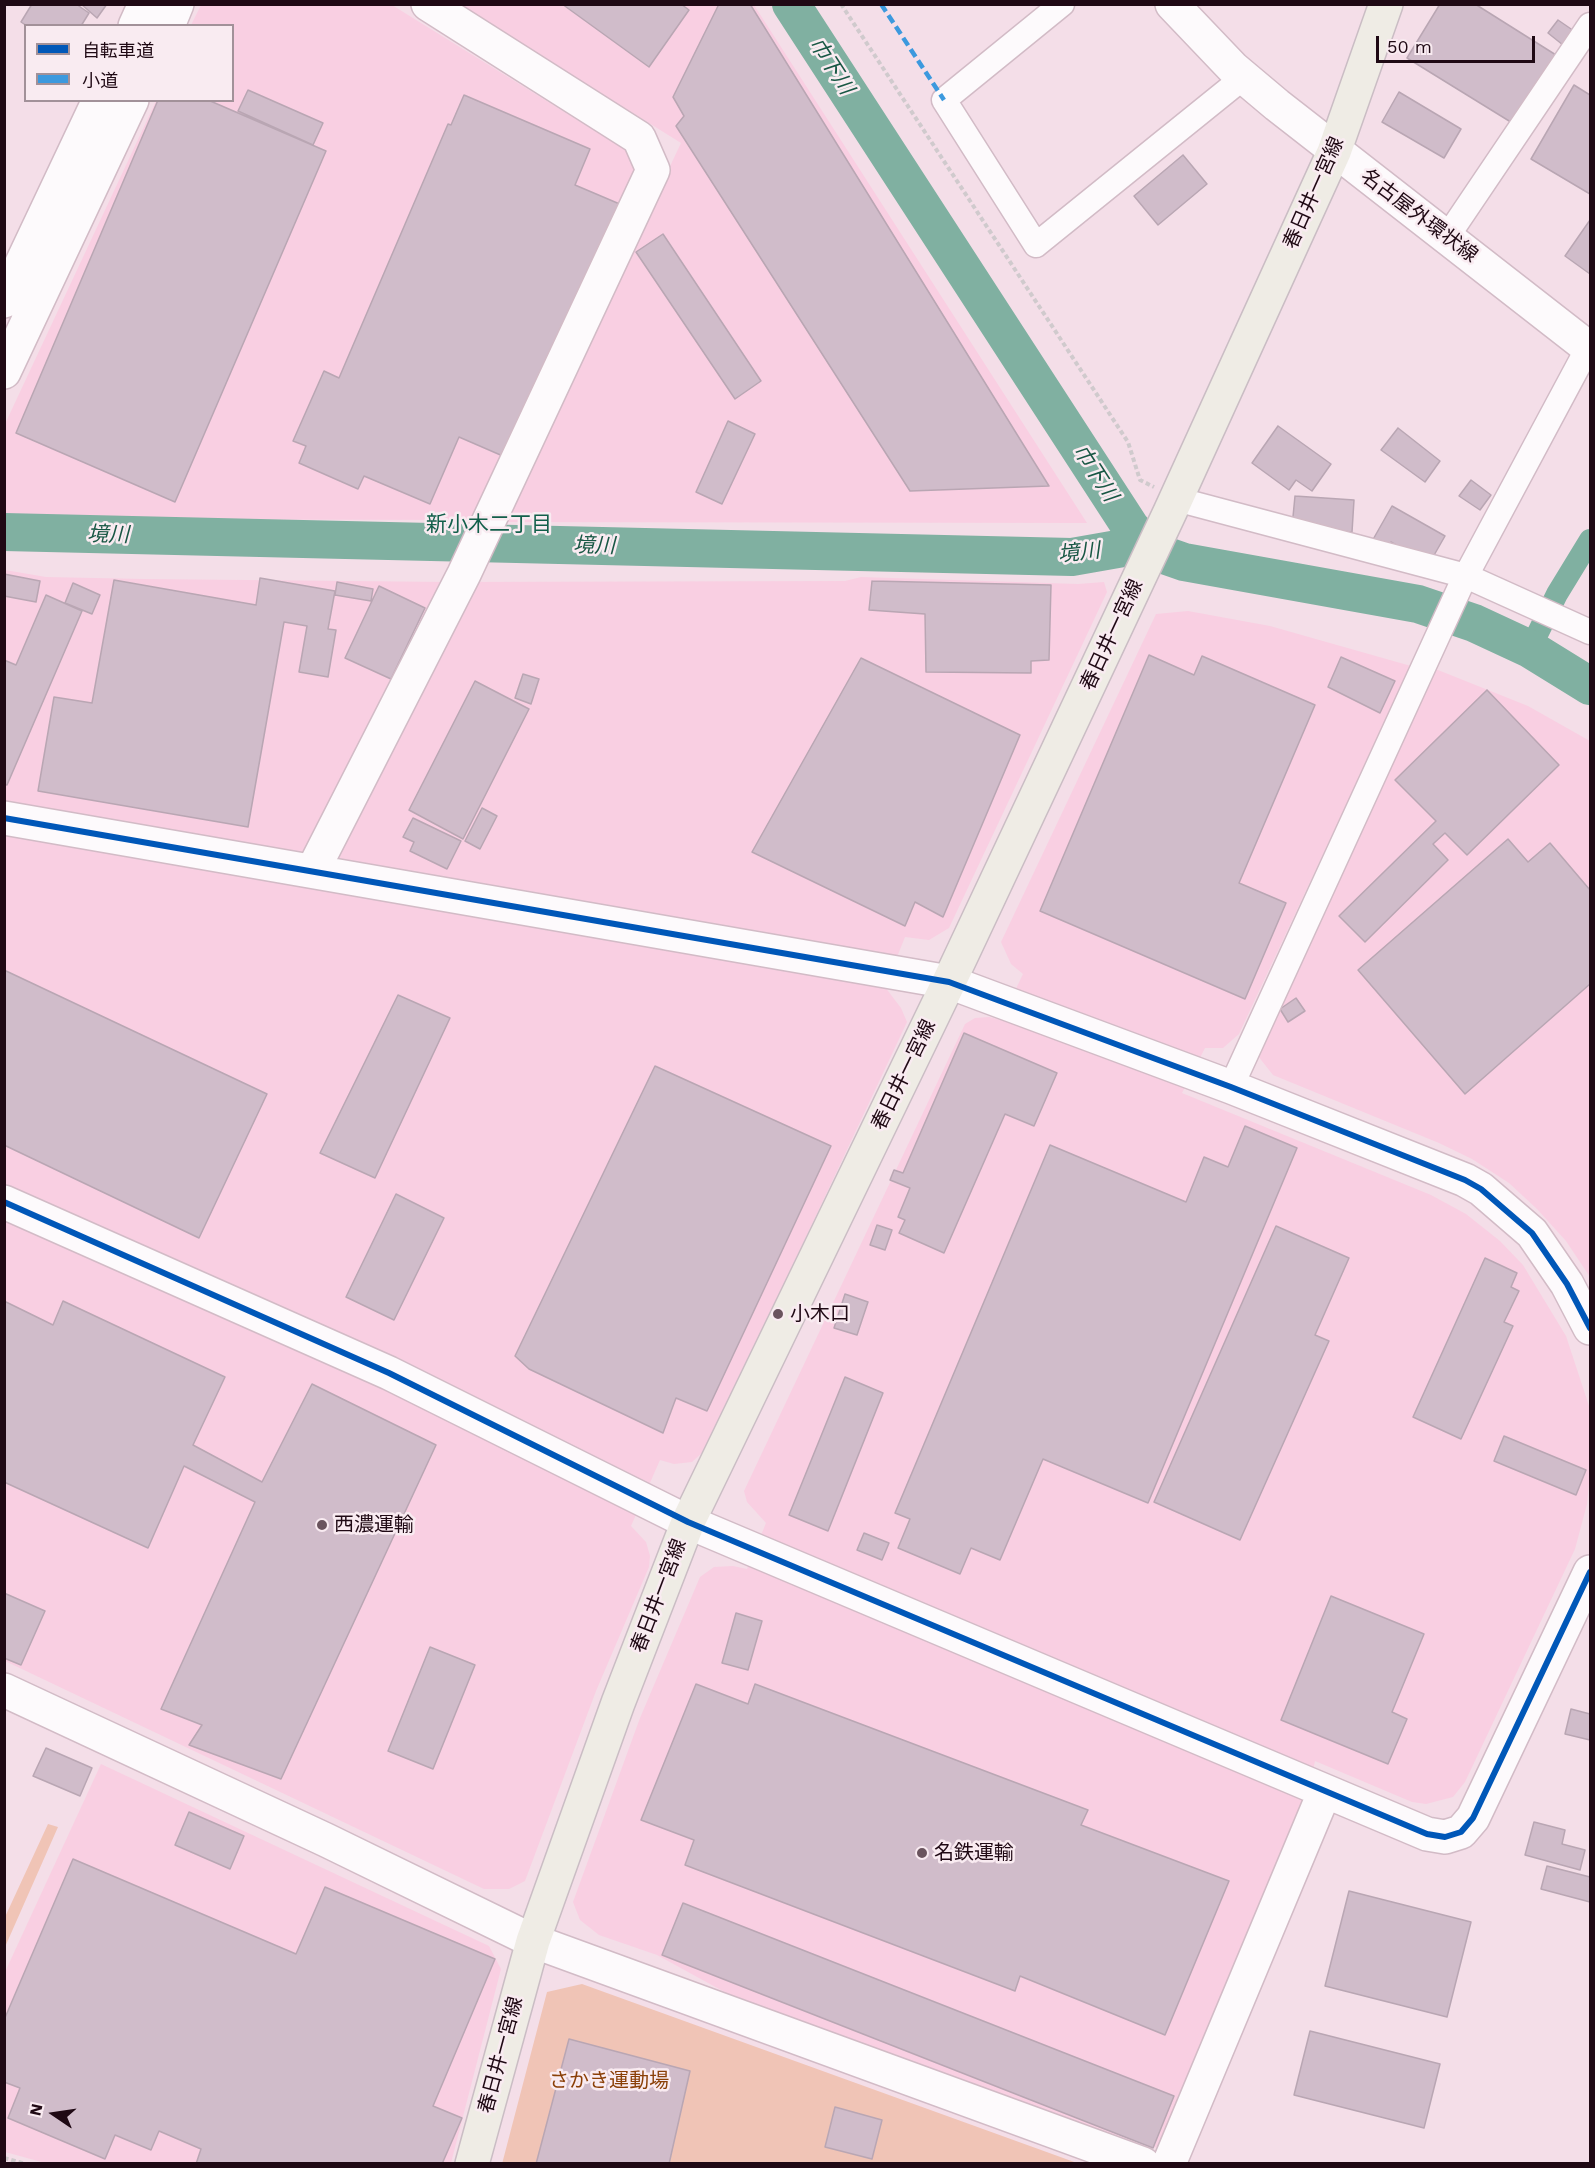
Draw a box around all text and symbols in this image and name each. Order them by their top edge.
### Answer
legend [24,24,234,102]
scale bar [1379,24,1538,62]
water label: 巾下川 [803,33,859,99]
text: 50 m [1387,36,1432,57]
text: 自転車道 [82,40,154,61]
text: 小道 [82,70,118,91]
street label: 春日井一宮線 [1279,133,1349,253]
street label: 名古屋外環状線 [1356,164,1482,268]
water label: 巾下川 [1067,440,1123,506]
district label: 新小木二丁目 [426,512,552,538]
water label: 境川 [87,522,129,548]
water label: 境川 [573,533,615,559]
water label: 境川 [1057,538,1101,568]
street label: 春日井一宮線 [1076,576,1148,694]
street label: 春日井一宮線 [867,1016,941,1134]
place label: 小木口 [790,1302,850,1326]
marker: 小木口 [771,1307,785,1321]
place label: 西濃運輸 [334,1513,414,1537]
marker: 西濃運輸 [315,1518,329,1532]
street label: 春日井一宮線 [626,1536,692,1656]
place label: 名鉄運輸 [934,1841,1014,1865]
marker: 名鉄運輸 [915,1846,929,1860]
street label: 春日井一宮線 [474,1994,528,2116]
park label: さかき運動場 [549,2069,669,2093]
north arrow [24,2084,84,2144]
text: N [25,2102,47,2118]

